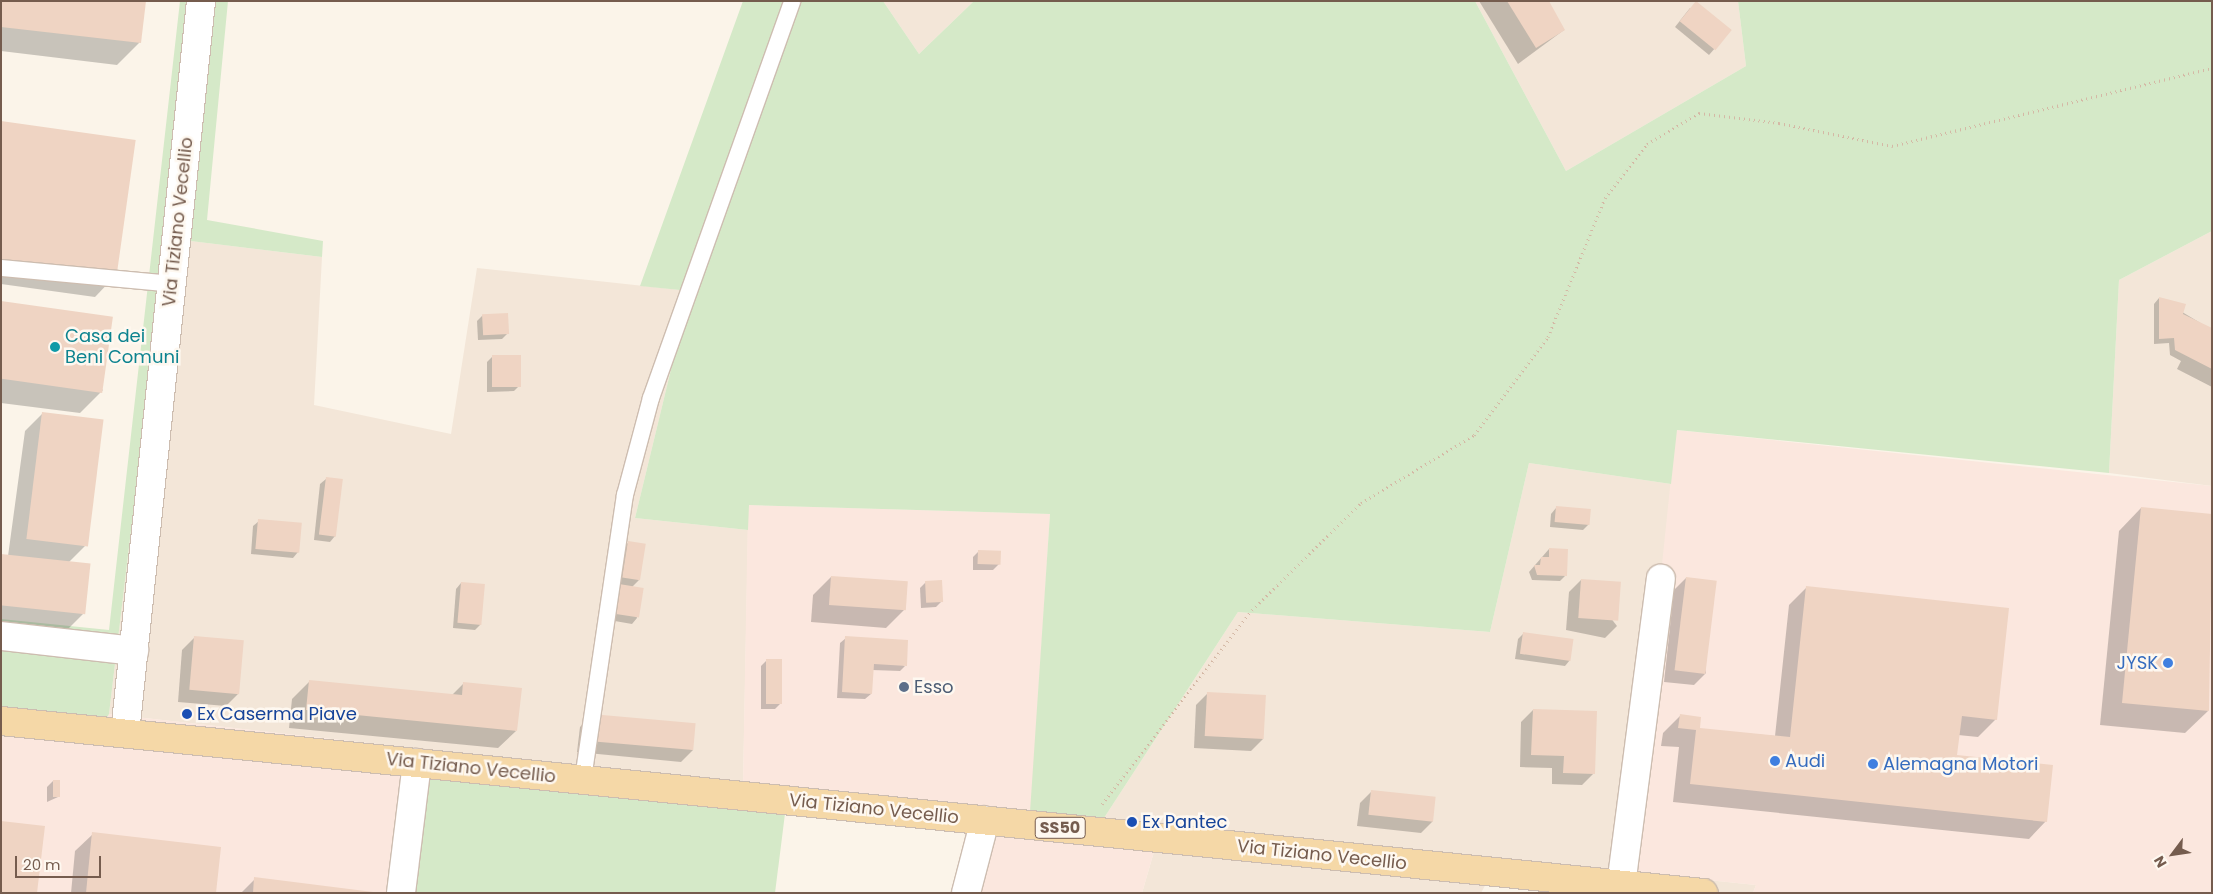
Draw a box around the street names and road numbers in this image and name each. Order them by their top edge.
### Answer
street label: Via Tiziano Vecellio [158,136,198,308]
street label: Via Tiziano Vecellio [385,748,557,788]
street label: Via Tiziano Vecellio [788,789,960,829]
road number: SS50 [1034,814,1086,841]
street label: Via Tiziano Vecellio [1236,835,1408,875]

